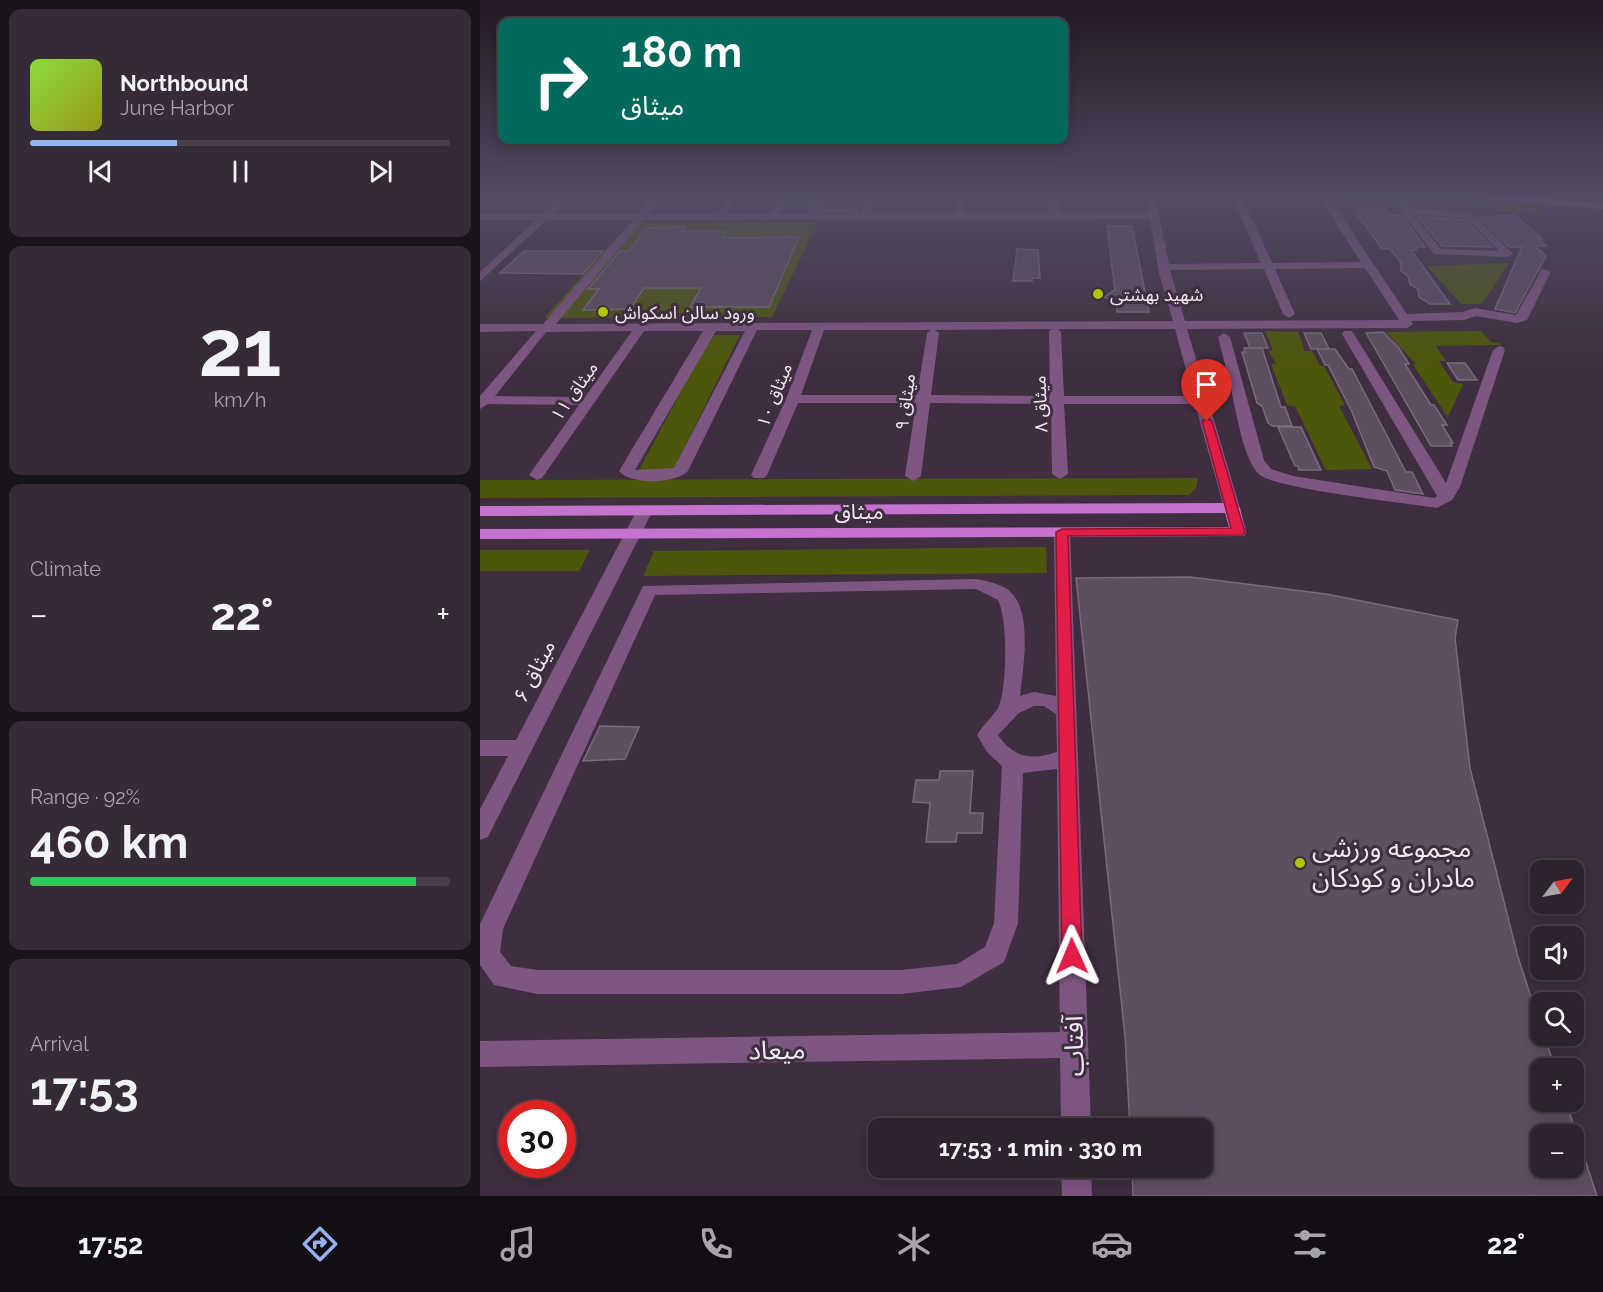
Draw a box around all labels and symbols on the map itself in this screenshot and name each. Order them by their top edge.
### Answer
place label: شهید بهشتی [1110,284,1203,306]
marker: شهید بهشتی [1091,287,1105,301]
place label: ورود سالن اسکواش [615,302,755,324]
marker: ورود سالن اسکواش [596,305,610,319]
street label: میثاق ۱۱ [546,357,602,425]
pin [1181,359,1232,421]
street label: میثاق ۱۰ [752,360,796,430]
street label: میثاق ۹ [891,372,919,432]
street label: میثاق ۸ [1029,375,1051,433]
street label: میثاق [834,499,884,524]
street label: میثاق ۶ [508,636,560,706]
place label: مجموعه ورزشی مادران و کودکان [1312,833,1475,893]
marker: مجموعه ورزشی مادران و کودکان [1293,856,1307,870]
north arrow [1530,860,1584,914]
position arrow [1040,924,1104,988]
street label: آفتاب [1058,1014,1090,1077]
street label: میعاد [748,1035,806,1065]
speed limit sign: 30 [498,1100,576,1178]

